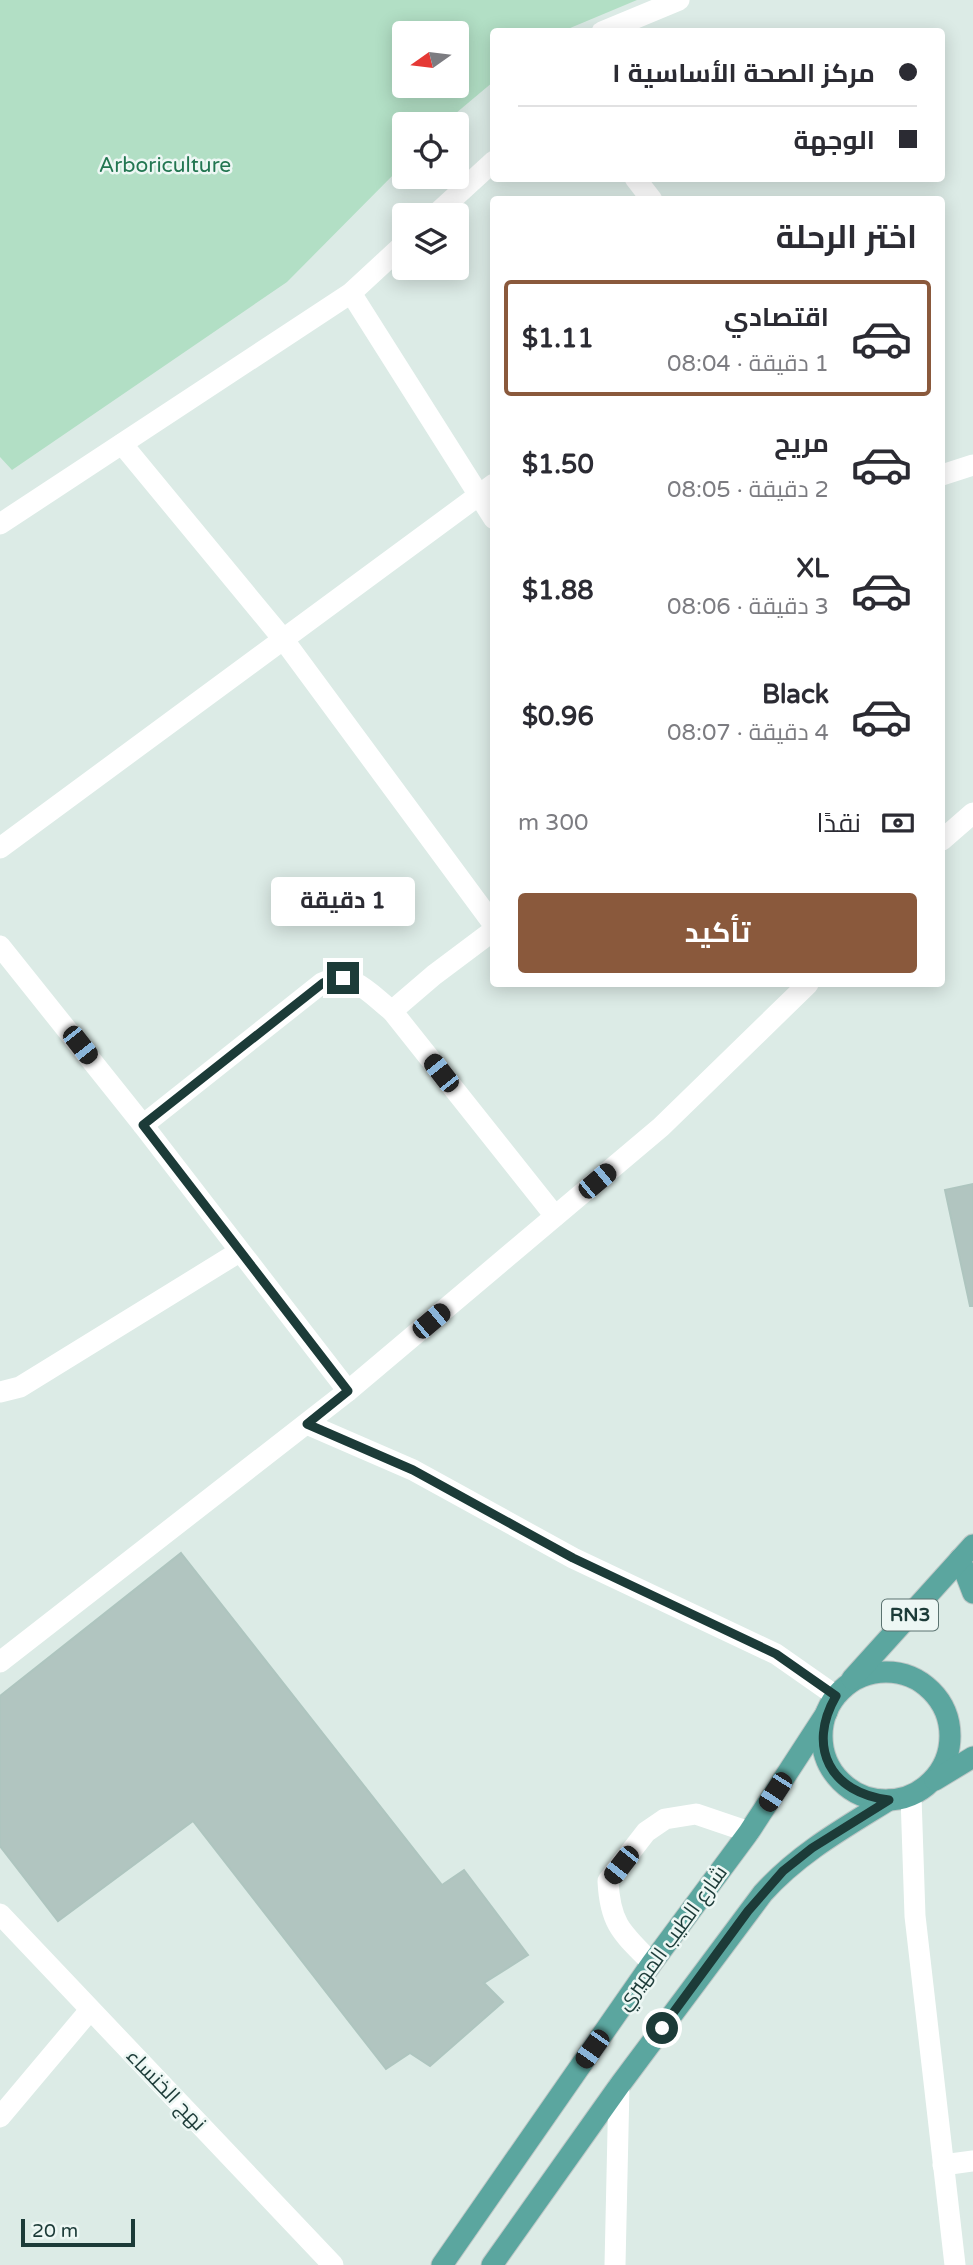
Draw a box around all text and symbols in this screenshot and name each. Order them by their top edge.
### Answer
north arrow [392,21,469,98]
map controls [392,21,469,280]
text: مركز الصحة الأساسية ١ [612,58,875,89]
button: locate [392,112,469,189]
text: الوجهة [794,125,875,156]
park label: Arboriculture [99,153,231,178]
button: layers [392,203,469,280]
text: اختر الرحلة [776,219,917,257]
text: اقتصادي [724,302,829,333]
icon: car [850,307,913,370]
text: $1.11 [522,323,594,354]
text: 1 دقيقة · 08:04 [667,350,829,378]
text: مريح [774,428,829,459]
icon: car [850,433,913,496]
text: $1.50 [522,449,594,480]
text: 2 دقيقة · 08:05 [667,476,829,504]
text: XL [797,553,829,584]
icon: car [850,559,913,622]
text: $1.88 [522,575,594,606]
text: 3 دقيقة · 08:06 [667,593,829,621]
text: Black [762,679,829,710]
icon: car [850,685,913,748]
text: $0.96 [522,701,594,732]
text: 4 دقيقة · 08:07 [667,719,829,747]
icon: cash [879,804,917,842]
text: نقدًا [817,808,861,839]
text: 300 m [518,809,588,837]
callout: 1 دقيقة [271,876,415,926]
text: 1 دقيقة [300,887,386,915]
button: تأكيد [518,893,917,973]
route end [327,962,359,994]
car [59,1022,102,1068]
car [420,1050,463,1096]
car [575,1159,620,1203]
car [409,1299,454,1343]
road number: RN3 [882,1600,938,1630]
car [755,1769,796,1815]
car [600,1842,643,1888]
street label: شارع الطيب المهيري [611,1861,735,2017]
route start [646,2012,678,2044]
car [572,2026,613,2072]
street label: نهج الخنساء [120,2044,211,2137]
scale bar [21,2216,135,2248]
text: 20 m [32,2220,78,2242]

